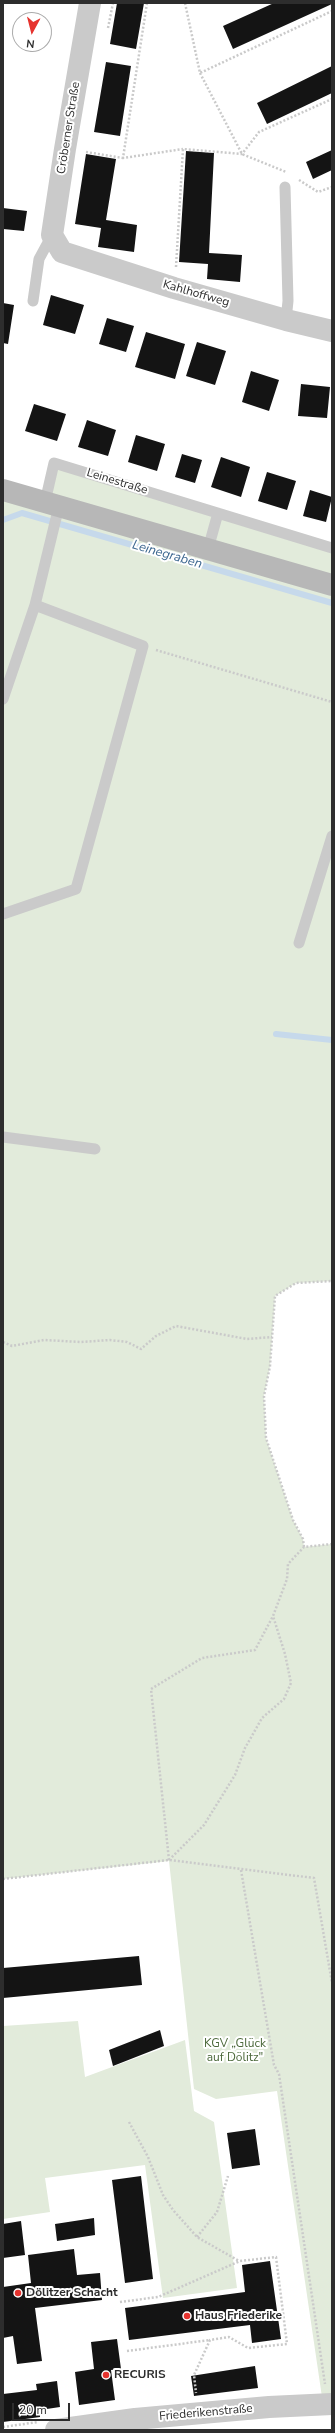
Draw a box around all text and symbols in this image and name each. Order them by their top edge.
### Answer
north arrow [12,12,52,52]
text: N [26,35,36,51]
street label: Cröberner Straße [55,81,83,175]
street label: Kahlhoffweg [161,278,231,310]
street label: Leinestraße [85,466,149,498]
water label: Leinegraben [130,538,204,572]
park label: KGV „Glück auf Dölitz" [204,2037,266,2065]
place label: Dölitzer Schacht [26,2286,118,2300]
marker: Dölitzer Schacht [13,2288,23,2298]
place label: Haus Friederike [195,2309,282,2323]
marker: Haus Friederike [182,2311,192,2321]
place label: RECURIS [114,2368,166,2382]
marker: RECURIS [101,2370,111,2380]
scale bar [14,2395,72,2421]
text: 20 m [19,2402,47,2418]
street label: Friederikenstraße [159,2402,253,2424]

